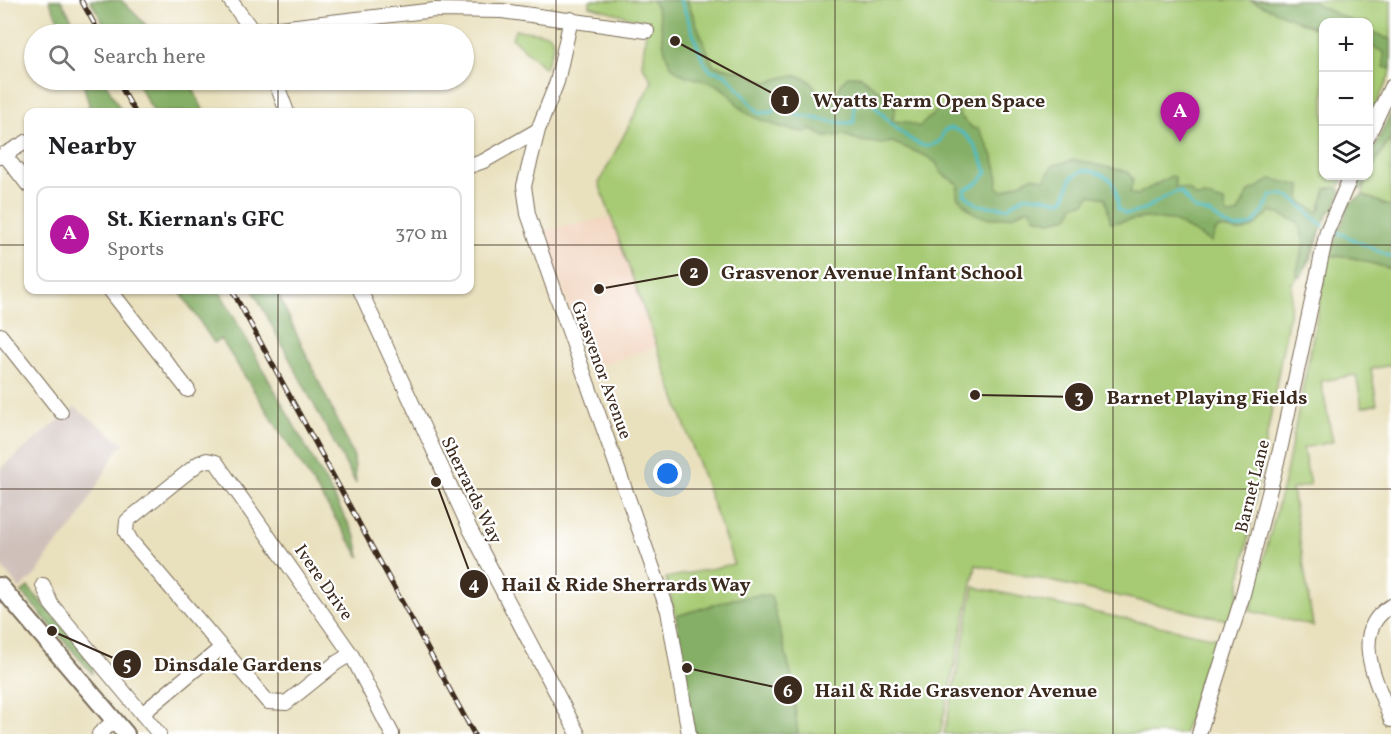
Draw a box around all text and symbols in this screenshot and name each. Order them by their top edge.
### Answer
map controls [1319,18,1373,180]
button: + [1319,18,1373,72]
search box [24,24,474,90]
icon: search [45,41,78,74]
text: Search here [93,42,206,73]
button: − [1319,72,1373,126]
callout: Wyatts Farm Open Space [770,81,1057,119]
text: Wyatts Farm Open Space [813,88,1045,116]
text: 1 [781,89,789,114]
pin: A [1160,92,1200,142]
button: layers [1319,126,1373,180]
text: Nearby [48,129,137,165]
text: St. Kiernan's GFC [107,205,285,236]
text: A [62,220,77,248]
text: 370 m [395,220,448,248]
text: Sports [107,236,164,264]
callout: Grasvenor Avenue Infant School [679,253,1035,291]
text: Grasvenor Avenue Infant School [721,260,1023,288]
text: 2 [689,261,699,286]
street label: Grasvenor Avenue [564,298,637,443]
callout: Barnet Playing Fields [1064,378,1319,416]
text: Barnet Playing Fields [1106,385,1308,413]
text: 3 [1074,386,1084,411]
street label: Sherrards Way [434,433,508,549]
street label: Barnet Lane [1230,437,1277,536]
your location [653,459,682,488]
street label: Ivere Drive [287,540,358,626]
callout: Hail & Ride Sherrards Way [459,565,763,603]
text: Hail & Ride Sherrards Way [501,572,751,600]
text: 4 [469,573,480,598]
callout: Dinsdale Gardens [112,645,334,683]
text: Dinsdale Gardens [154,652,322,680]
text: 5 [123,653,131,678]
callout: Hail & Ride Grasvenor Avenue [773,671,1110,709]
text: Hail & Ride Grasvenor Avenue [815,678,1097,706]
text: 6 [783,680,793,705]

